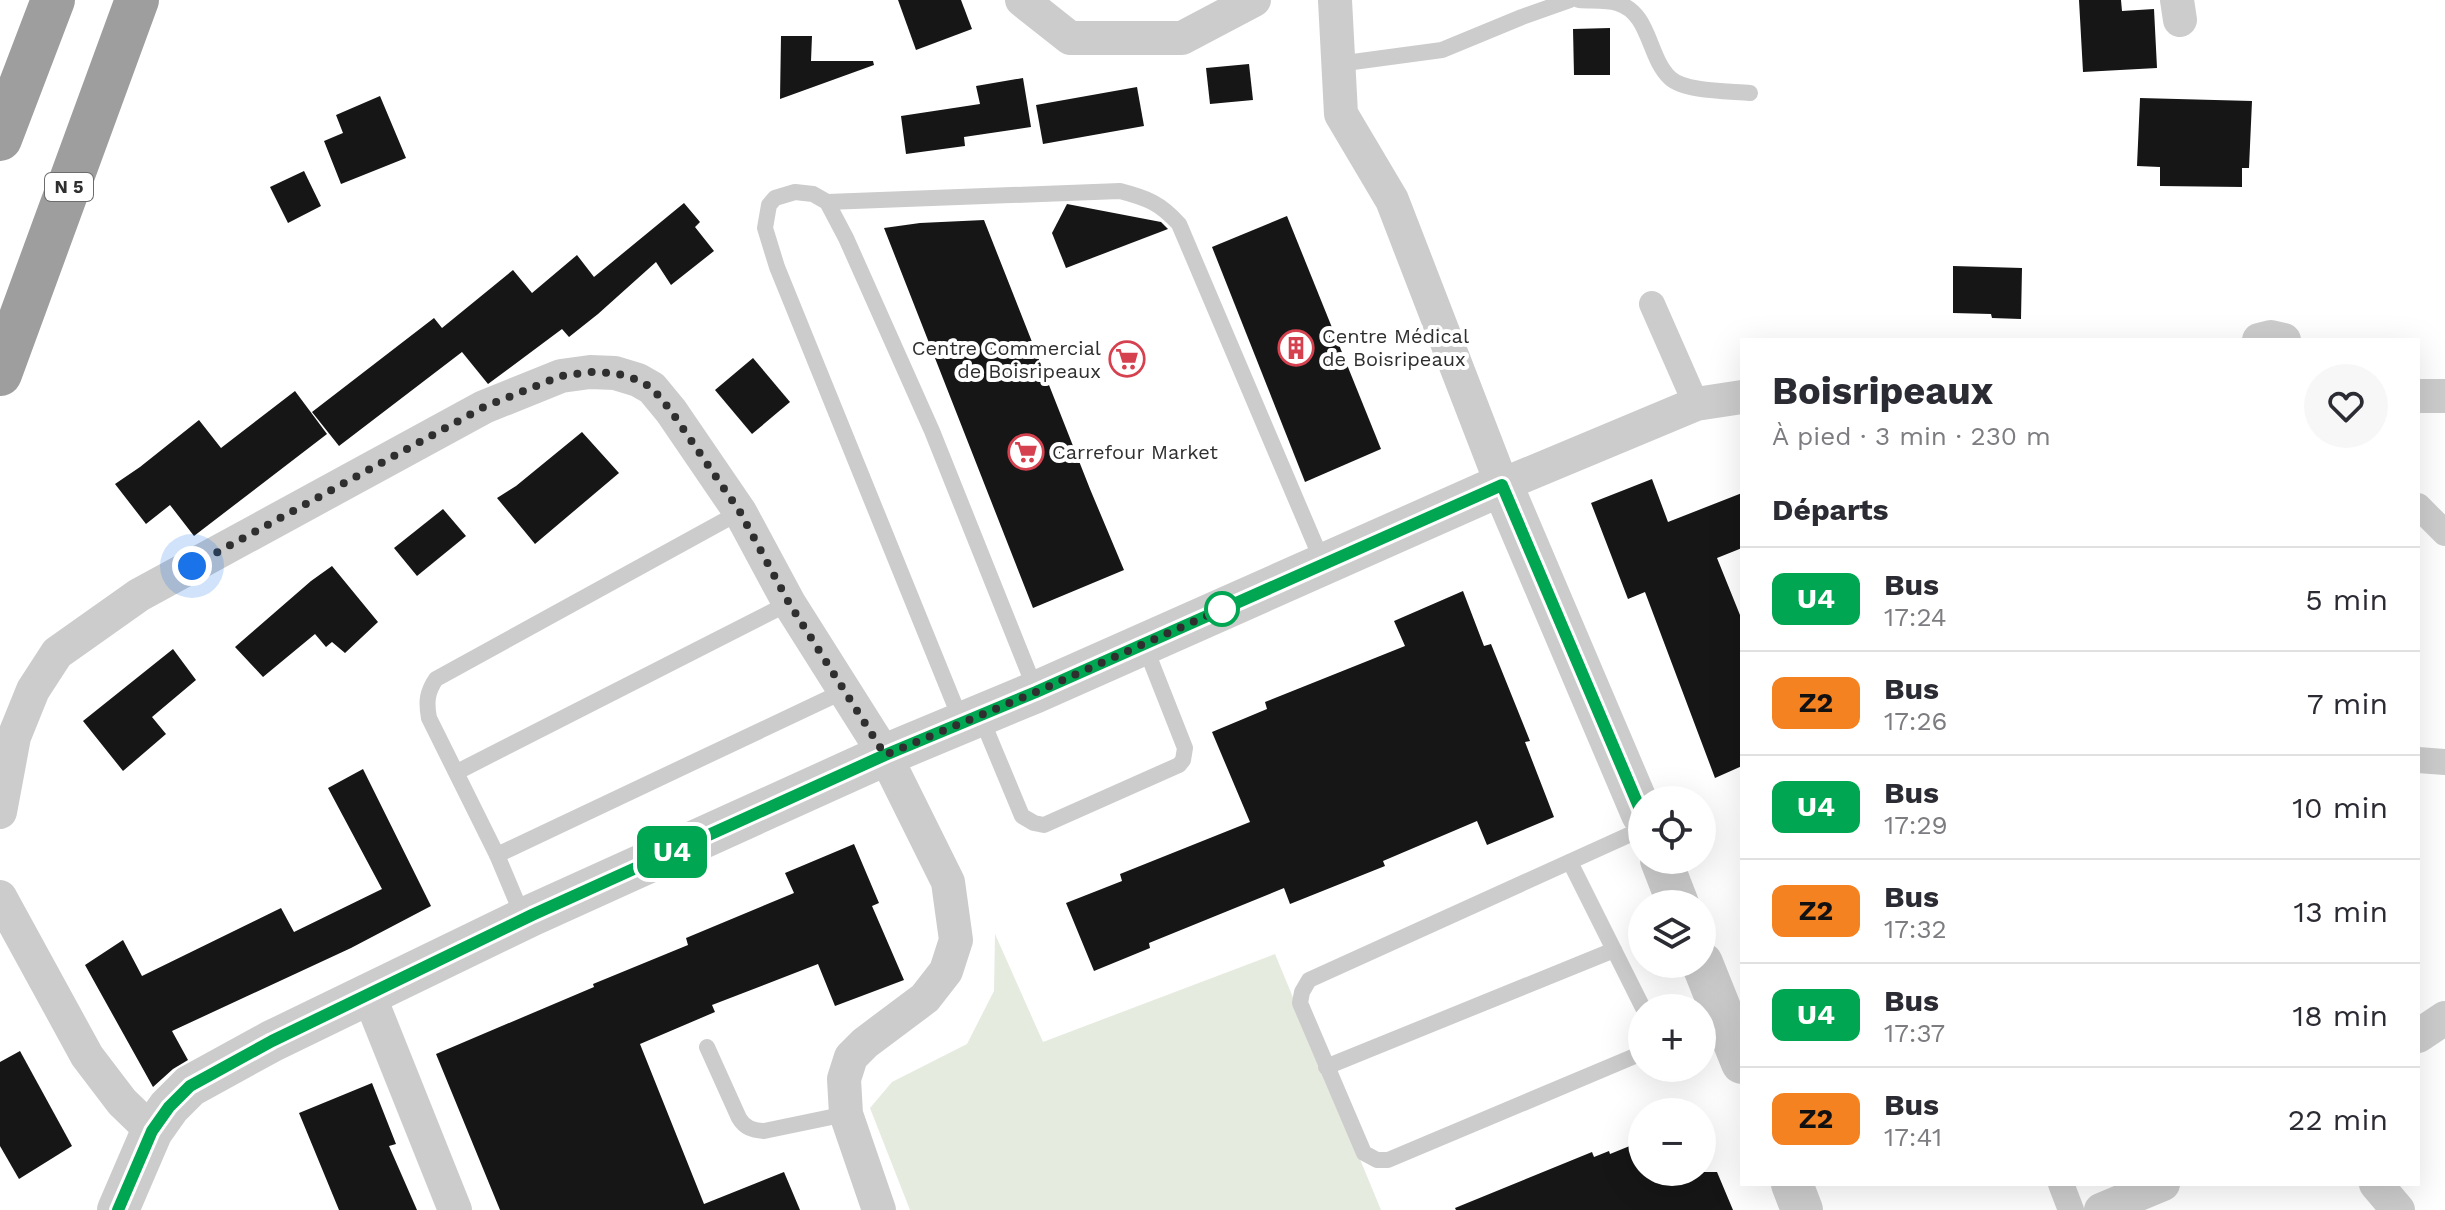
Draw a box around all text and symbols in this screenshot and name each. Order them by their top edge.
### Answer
road number: N 5 [45,173,93,201]
place label: Centre Médical de Boisripeaux [1322,324,1469,371]
building icon: Centre Médical de Boisripeaux [1277,329,1315,367]
place label: Centre Commercial de Boisripeaux [912,336,1101,383]
supermarket icon: Centre Commercial de Boisripeaux [1108,340,1146,378]
button: heart [2304,364,2388,448]
text: Boisripeaux [1772,369,1993,413]
text: À pied · 3 min · 230 m [1772,421,2051,451]
supermarket icon: Carrefour Market [1007,433,1045,471]
place label: Carrefour Market [1052,440,1219,464]
text: Départs [1772,492,1889,527]
your location [172,546,212,586]
text: Bus [1884,567,1939,602]
text: U4 [1797,582,1835,615]
text: 5 min [2305,582,2388,617]
unlabelled marker [1205,592,1239,626]
text: 17:24 [1884,602,1947,632]
text: Bus [1884,671,1939,706]
text: Z2 [1799,686,1833,719]
text: 7 min [2307,686,2388,721]
text: 17:26 [1884,706,1947,736]
text: Bus [1884,775,1939,810]
map controls [1628,786,1716,1186]
button: locate [1628,786,1716,874]
text: U4 [1797,790,1835,823]
text: 10 min [2292,790,2388,825]
text: 17:29 [1884,810,1948,840]
line badge: U4 [636,826,708,878]
text: U4 [653,835,691,868]
text: Bus [1884,879,1939,914]
button: layers [1628,890,1716,978]
text: Z2 [1799,894,1833,927]
text: 13 min [2293,894,2388,929]
text: 17:32 [1884,914,1947,944]
text: Bus [1884,983,1939,1018]
button: + [1628,994,1716,1082]
text: U4 [1797,998,1835,1031]
text: 18 min [2292,998,2388,1033]
text: 17:37 [1884,1018,1945,1048]
text: Bus [1884,1087,1939,1122]
button: − [1628,1098,1716,1186]
text: Z2 [1799,1102,1833,1135]
text: 22 min [2288,1102,2388,1137]
text: 17:41 [1884,1122,1942,1152]

